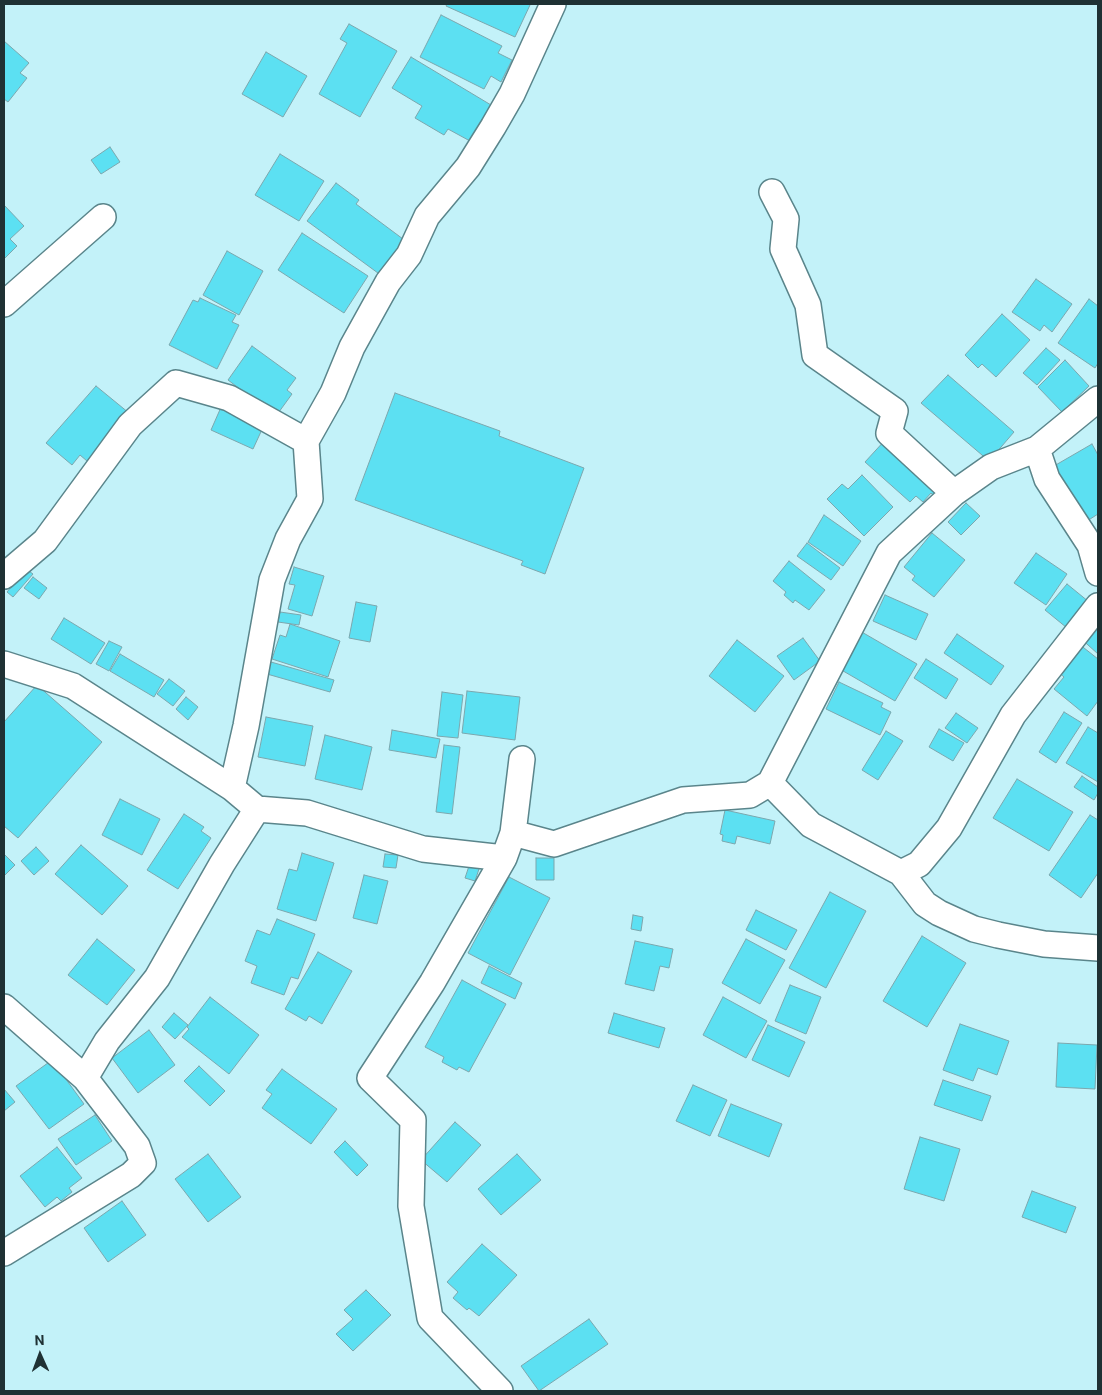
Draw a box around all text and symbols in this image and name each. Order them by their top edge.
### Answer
north arrow [15,1330,65,1380]
text: N [34,1332,45,1348]

